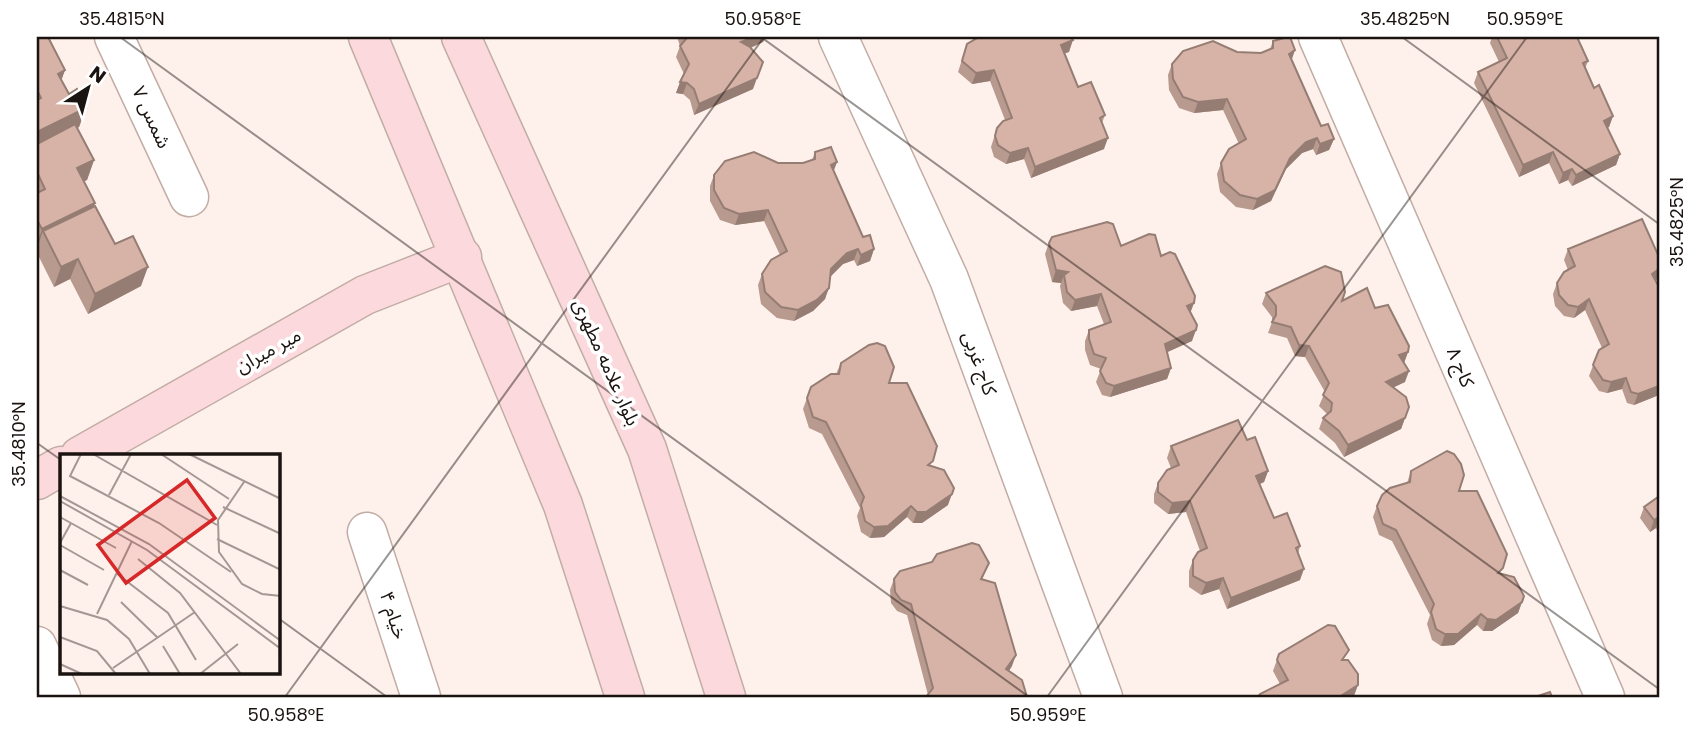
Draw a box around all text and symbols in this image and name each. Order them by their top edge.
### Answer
text: 35.4815°N [79,6,165,31]
text: 50.958°E [724,6,802,31]
text: 35.4825°N [1360,6,1450,31]
text: 50.959°E [1487,6,1564,31]
north arrow [52,52,122,122]
text: N [84,60,111,90]
street label: شمس ۷ [125,82,178,153]
text: 35.4825°N [1664,177,1689,267]
street label: بلوار علامه مطهری [566,294,647,430]
street label: میر میران [231,321,306,380]
street label: کاج غربی [956,327,1004,400]
street label: کاج ۸ [1440,343,1482,393]
text: 35.4810°N [6,401,31,487]
inset map [60,454,280,674]
street label: خیام ۴ [372,588,414,643]
text: 50.958°E [247,702,325,727]
text: 50.959°E [1010,702,1087,727]

